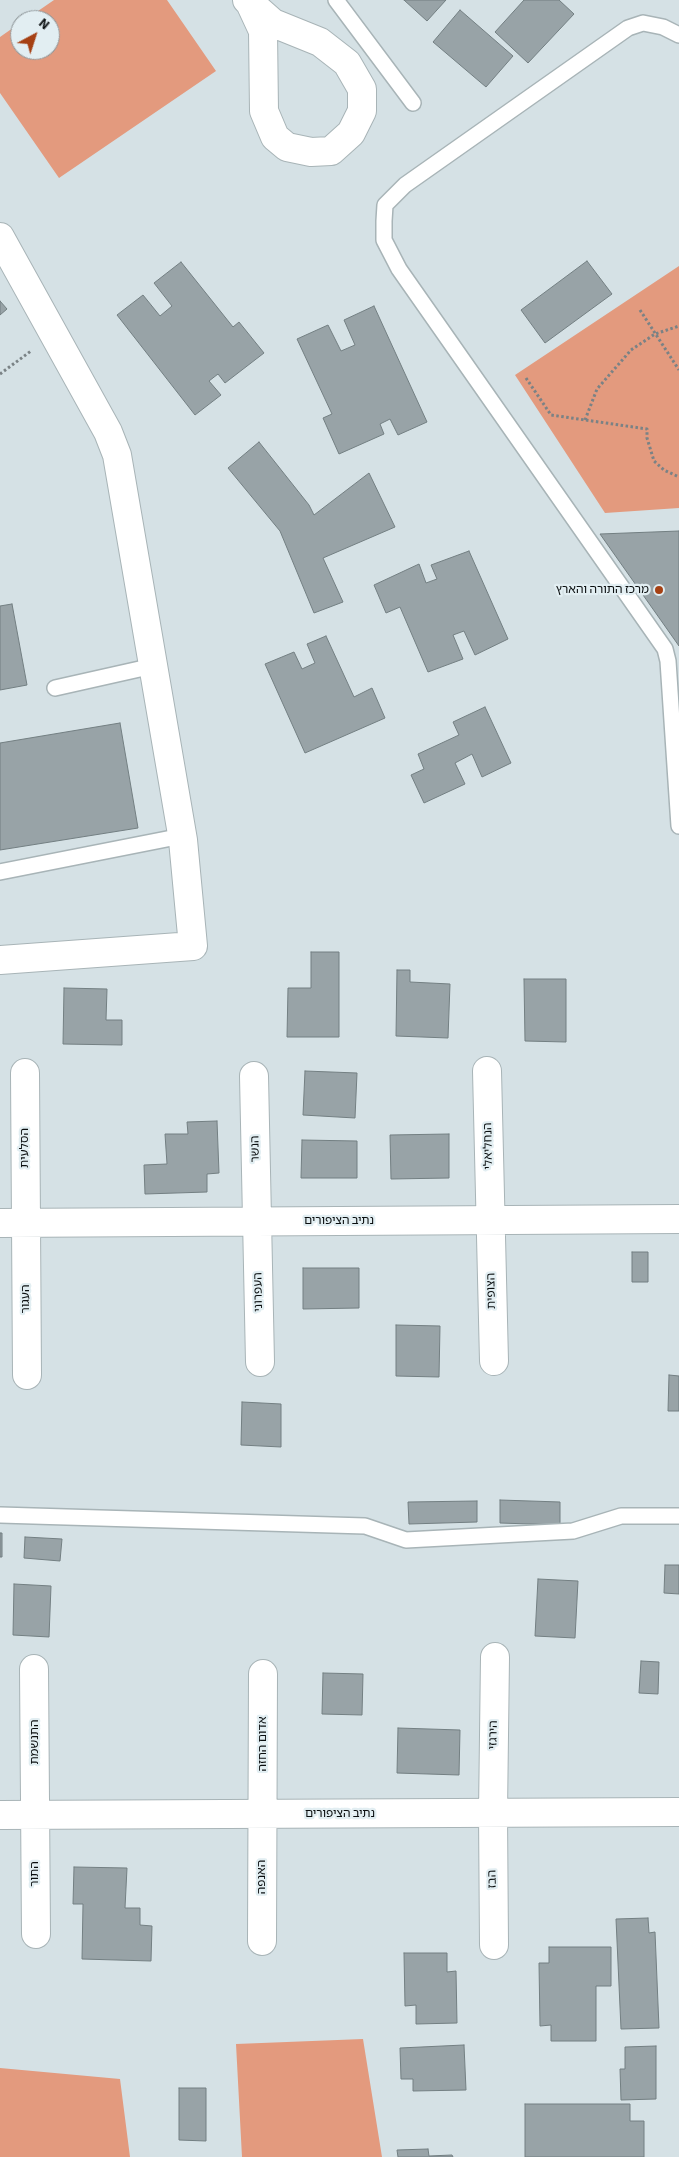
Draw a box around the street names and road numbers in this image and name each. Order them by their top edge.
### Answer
street label: הנחליאלי [481,1122,497,1170]
street label: הסלעית [18,1128,32,1168]
street label: הנשר [249,1135,263,1163]
street label: נתיב הציפורים [304,1214,374,1228]
street label: העפרוני [251,1272,267,1312]
street label: הצופית [484,1273,500,1309]
street label: העגור [19,1285,33,1313]
street label: אדום החזה [256,1716,270,1772]
street label: התנשמת [28,1719,42,1765]
street label: הירגזי [487,1720,501,1750]
street label: נתיב הציפורים [305,1807,375,1821]
street label: האנפה [255,1860,269,1894]
street label: התור [28,1861,42,1887]
street label: הבז [486,1870,500,1888]

